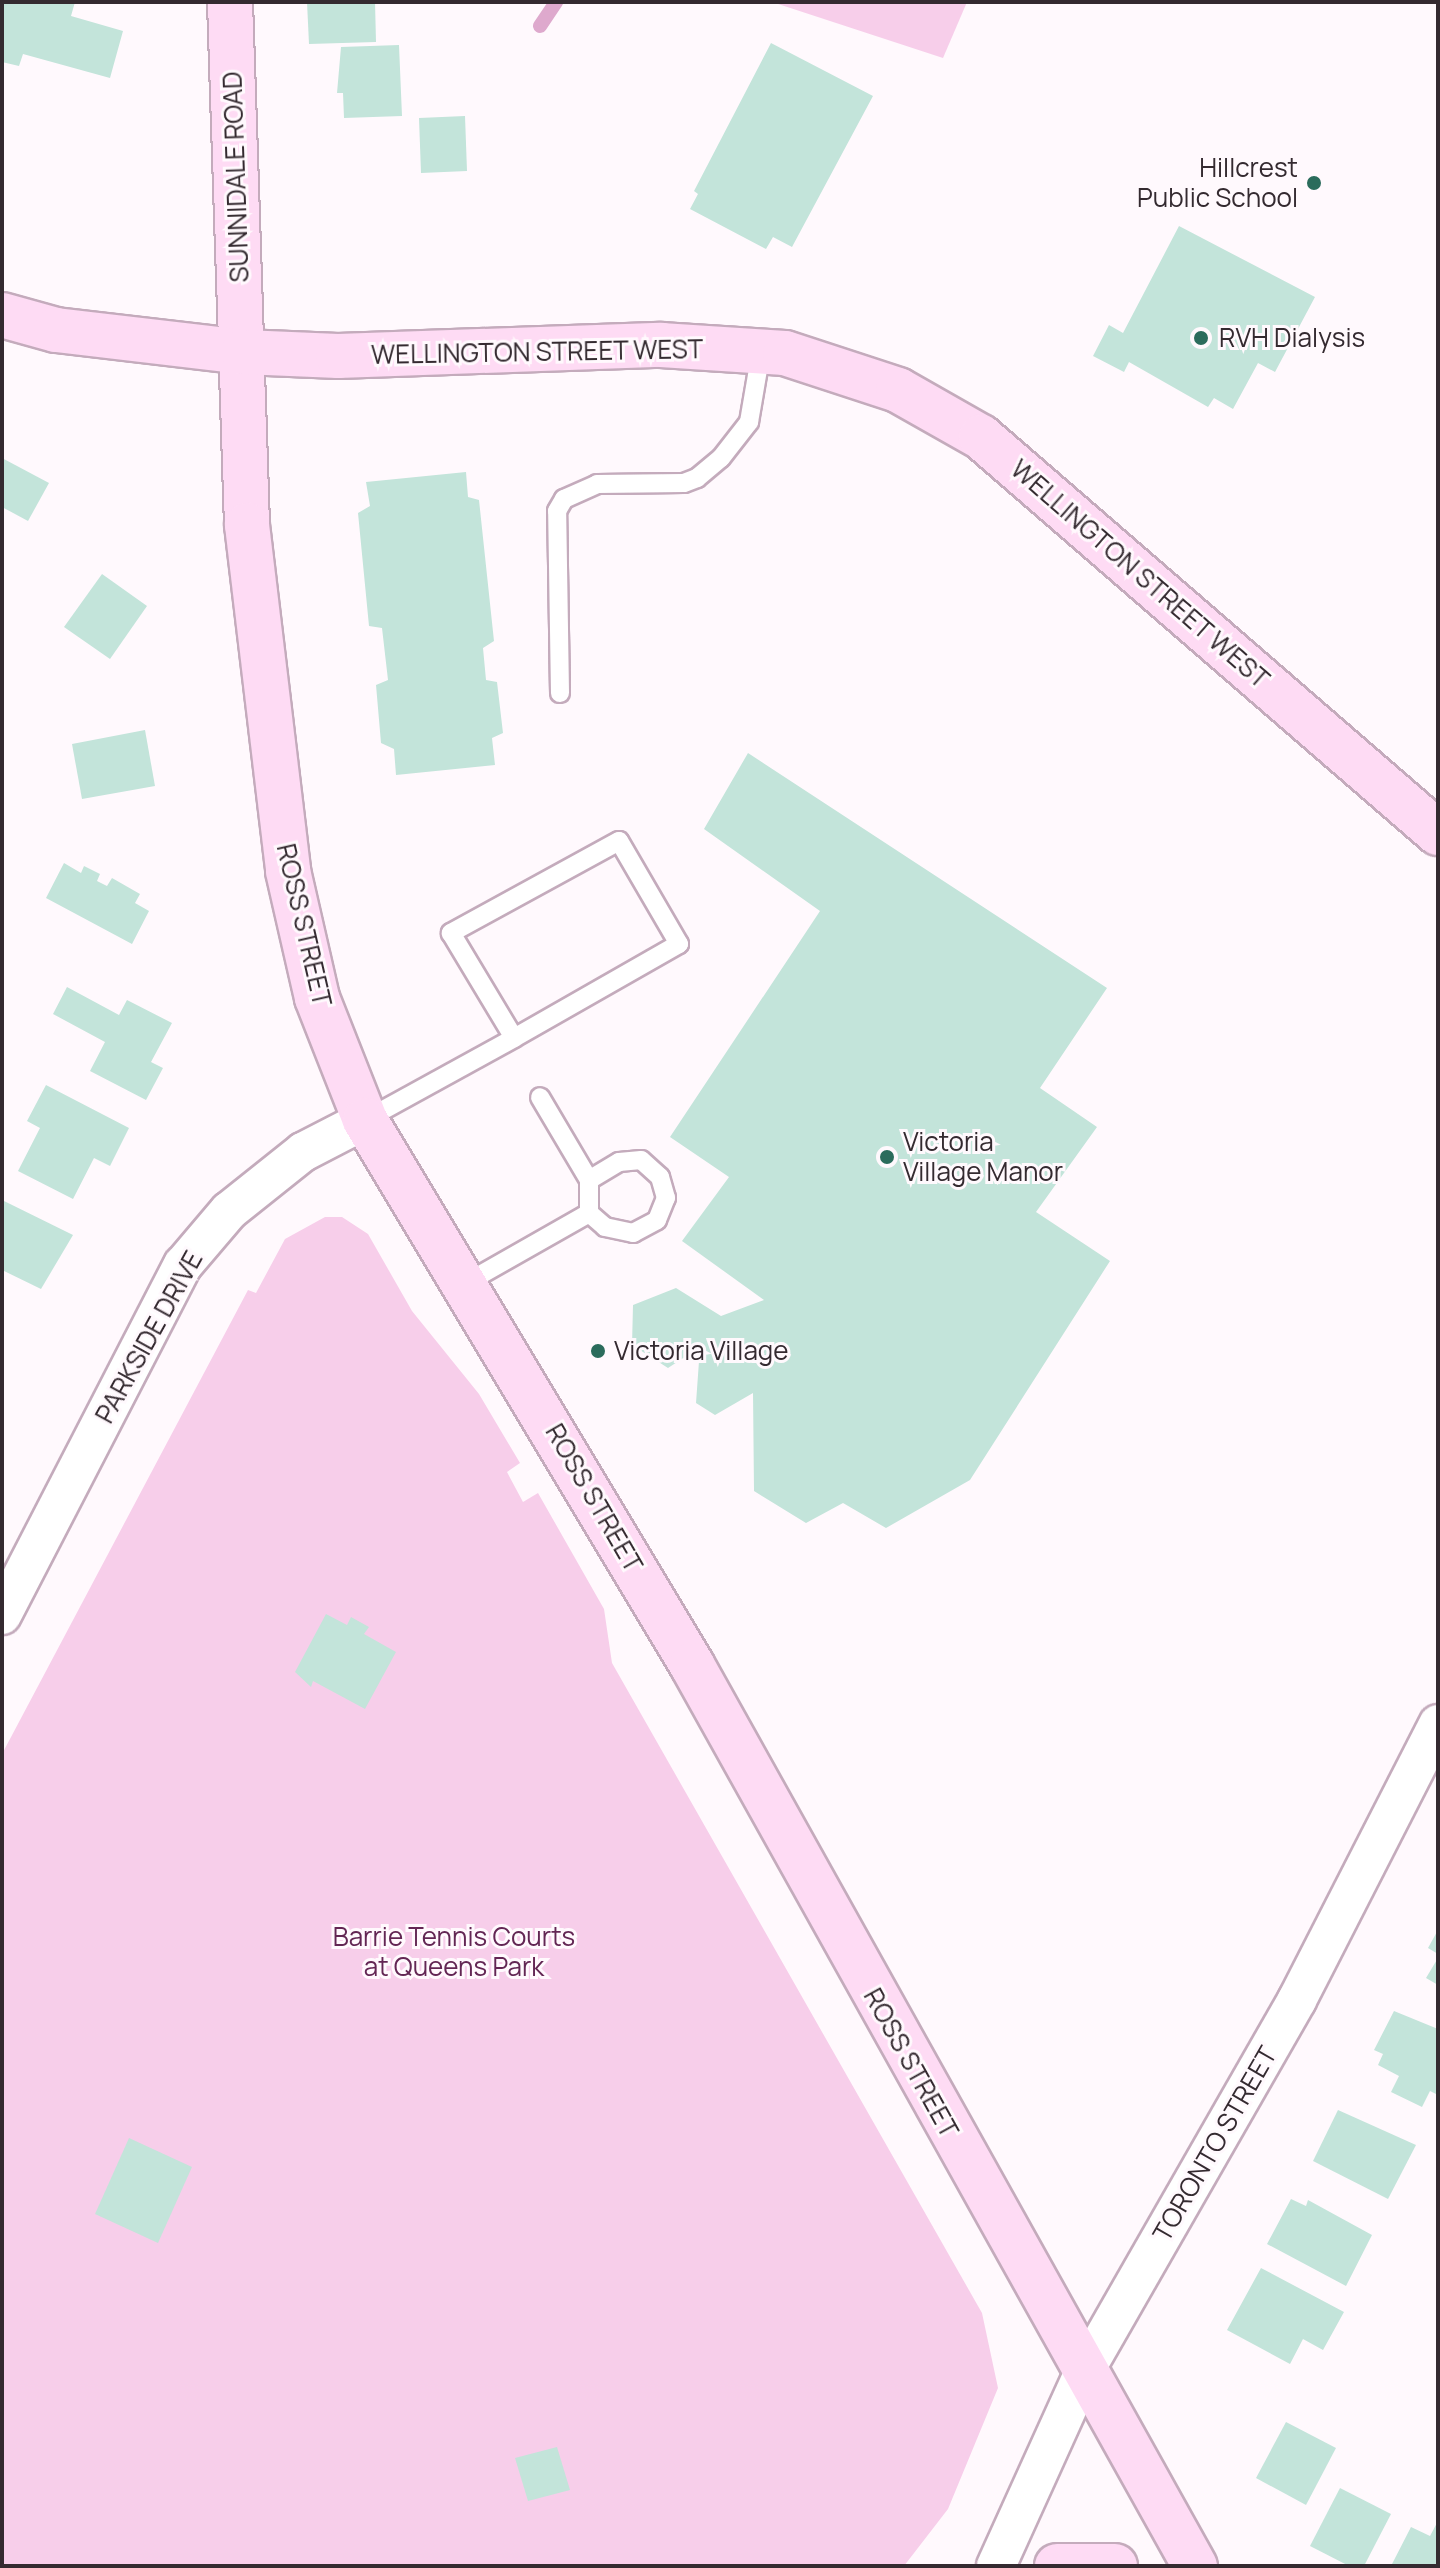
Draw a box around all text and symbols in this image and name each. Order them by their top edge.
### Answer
street label: SUNNIDALE ROAD [217,71,255,283]
place label: Hillcrest Public School [1137,152,1298,214]
marker: Hillcrest Public School [1305,174,1323,192]
place label: RVH Dialysis [1219,322,1365,354]
marker: RVH Dialysis [1190,327,1212,349]
street label: WELLINGTON STREET WEST [370,333,704,371]
street label: WELLINGTON STREET WEST [1004,453,1276,695]
street label: ROSS STREET [270,841,338,1009]
place label: Victoria Village Manor [903,1126,1063,1188]
marker: Victoria Village Manor [878,1148,896,1166]
street label: PARKSIDE DRIVE [89,1246,209,1428]
place label: Victoria Village [614,1335,788,1367]
marker: Victoria Village [589,1342,607,1360]
street label: ROSS STREET [539,1418,649,1578]
park label: Barrie Tennis Courts at Queens Park [333,1921,575,1982]
street label: ROSS STREET [857,1983,965,2143]
street label: TORONTO STREET [1147,2041,1283,2247]

